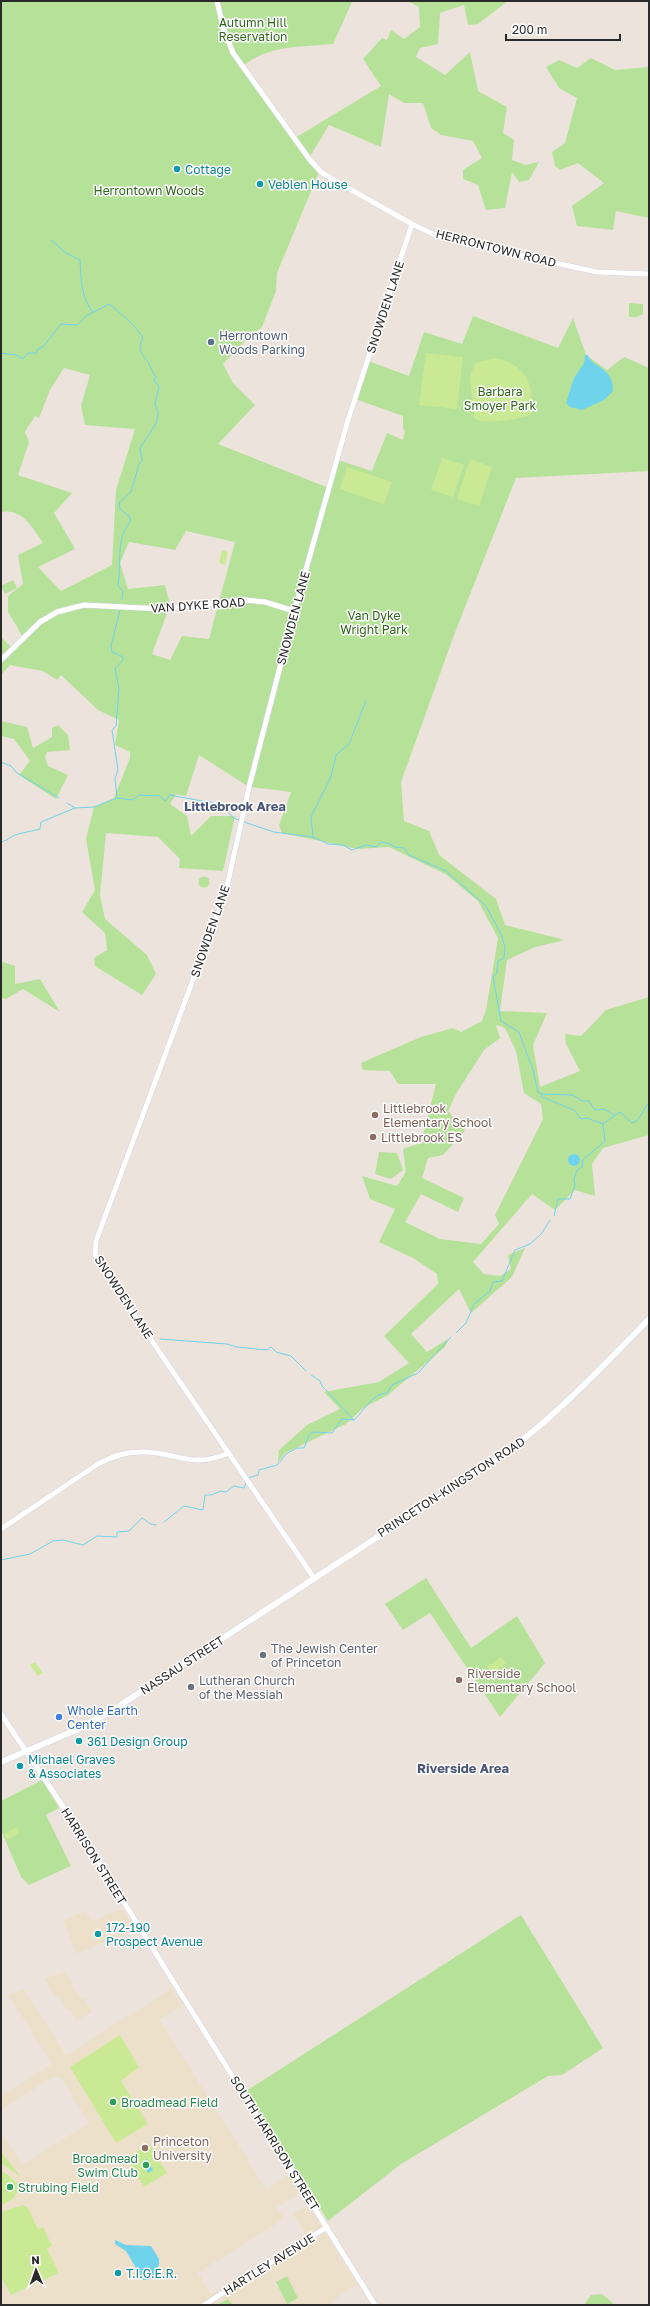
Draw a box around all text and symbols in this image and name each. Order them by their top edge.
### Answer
park label: Autumn Hill Reservation [219,15,287,44]
scale bar [506,16,620,42]
text: 200 m [512,22,547,37]
place label: Cottage [185,162,231,177]
marker: Cottage [172,164,182,174]
place label: Veblen House [268,177,348,192]
marker: Veblen House [255,179,265,189]
park label: Herrontown Woods [94,183,204,198]
street label: HERRONTOWN ROAD [434,226,558,270]
street label: SNOWDEN LANE [363,259,407,355]
place label: Herrontown Woods Parking [219,328,305,357]
marker: Herrontown Woods Parking [206,337,216,347]
park label: Barbara Smoyer Park [464,384,536,413]
street label: SNOWDEN LANE [273,569,313,667]
street label: VAN DYKE ROAD [150,594,246,616]
park label: Van Dyke Wright Park [340,608,408,637]
district label: Littlebrook Area [184,798,286,814]
street label: SNOWDEN LANE [187,883,233,979]
place label: Littlebrook Elementary School [383,1101,492,1130]
marker: Littlebrook Elementary School [370,1110,380,1120]
place label: Littlebrook ES [381,1130,463,1145]
marker: Littlebrook ES [368,1132,378,1142]
street label: SNOWDEN LANE [91,1252,157,1342]
street label: PRINCETON-KINGSTON ROAD [374,1434,528,1540]
street label: NASSAU STREET [137,1632,227,1698]
place label: The Jewish Center of Princeton [271,1641,378,1670]
marker: The Jewish Center of Princeton [258,1650,268,1660]
place label: Riverside Elementary School [467,1666,576,1695]
place label: Lutheran Church of the Messiah [199,1673,295,1702]
marker: Riverside Elementary School [454,1675,464,1685]
marker: Lutheran Church of the Messiah [186,1682,196,1692]
place label: Whole Earth Center [67,1703,138,1732]
marker: Whole Earth Center [54,1712,64,1722]
place label: 361 Design Group [87,1734,188,1749]
marker: 361 Design Group [74,1736,84,1746]
place label: Michael Graves & Associates [28,1752,115,1781]
district label: Riverside Area [417,1760,509,1776]
marker: Michael Graves & Associates [15,1761,25,1771]
street label: HARRISON STREET [58,1805,130,1908]
place label: 172-190 Prospect Avenue [106,1920,203,1949]
marker: 172-190 Prospect Avenue [93,1929,103,1939]
street label: SOUTH HARRISON STREET [227,2073,323,2214]
place label: Broadmead Field [121,2095,218,2110]
marker: Broadmead Field [108,2097,118,2107]
place label: Princeton University [153,2134,212,2163]
marker: Princeton University [140,2143,150,2153]
place label: Broadmead Swim Club [72,2151,138,2180]
marker: Broadmead Swim Club [141,2160,151,2170]
place label: Strubing Field [18,2180,99,2195]
marker: Strubing Field [5,2182,15,2192]
street label: HARTLEY AVENUE [220,2230,318,2298]
north arrow [16,2250,56,2290]
text: N [31,2253,40,2266]
place label: T.I.G.E.R. [126,2266,177,2281]
marker: T.I.G.E.R. [113,2268,123,2278]

